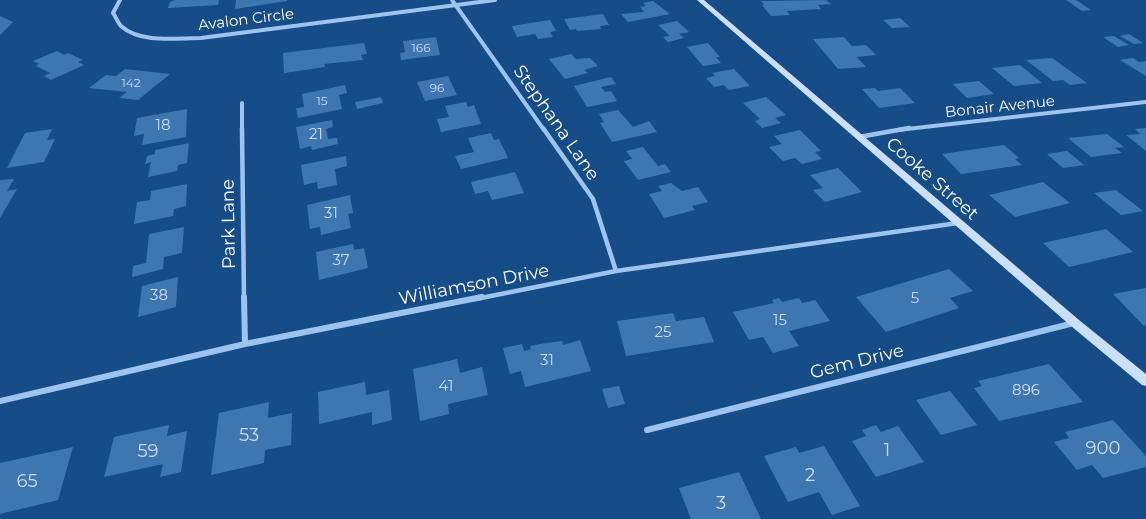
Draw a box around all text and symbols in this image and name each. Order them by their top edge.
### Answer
street label: Avalon Circle [197,5,295,35]
house number: 166 [412,41,430,55]
street label: Stephana Lane [508,61,604,185]
house number: 142 [121,76,141,90]
house number: 96 [430,81,444,95]
street label: Bonair Avenue [944,92,1056,122]
house number: 15 [316,94,328,108]
house number: 18 [156,117,170,135]
house number: 21 [309,126,323,144]
street label: Cooke Street [881,133,983,225]
street label: Park Lane [217,179,241,269]
house number: 31 [324,205,338,223]
house number: 37 [332,252,350,270]
street label: Williamson Drive [397,260,551,310]
house number: 38 [150,287,168,305]
house number: 5 [911,290,919,308]
house number: 15 [773,312,787,330]
house number: 25 [654,324,672,342]
street label: Gem Drive [808,340,906,384]
house number: 31 [540,352,554,370]
house number: 41 [439,378,453,396]
house number: 896 [1012,382,1040,400]
house number: 53 [239,425,259,447]
house number: 900 [1086,438,1120,460]
house number: 1 [884,440,890,462]
house number: 59 [137,441,159,463]
house number: 2 [805,465,815,487]
house number: 65 [16,471,38,493]
house number: 3 [716,493,726,515]

